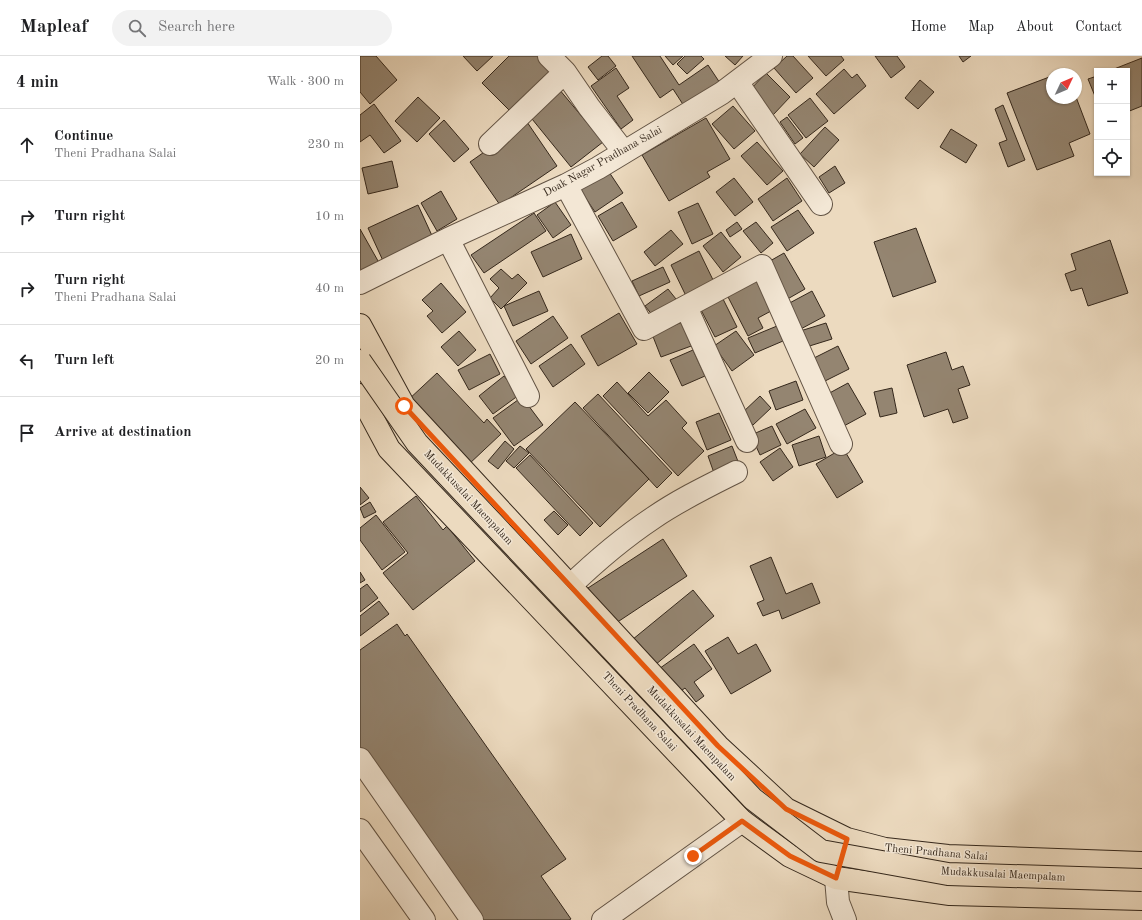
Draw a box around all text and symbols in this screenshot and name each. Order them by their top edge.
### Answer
search box [112,10,392,46]
icon: search [126,17,148,39]
text: Mapleaf [20,18,88,37]
text: Search here [158,20,235,35]
text: Home [911,20,946,34]
text: Map [968,20,994,34]
text: About [1016,20,1053,34]
text: Contact [1075,20,1122,34]
north arrow [1046,68,1082,104]
map controls [1094,68,1130,176]
button: + [1094,68,1130,104]
text: 4 min [16,74,59,91]
text: Walk · 300 m [267,75,344,88]
button: − [1094,104,1130,140]
street label: Doak Nagar Pradhana Salai [542,125,664,199]
text: Continue [54,129,113,144]
icon: ahead [16,134,38,156]
text: 230 m [307,138,344,151]
button: locate [1094,140,1130,176]
text: Theni Pradhana Salai [54,147,176,160]
icon: right [16,206,38,228]
text: Turn right [54,209,125,224]
text: 10 m [315,210,344,223]
text: Turn right [54,273,125,288]
icon: right [16,278,38,300]
text: 40 m [315,282,344,295]
text: Theni Pradhana Salai [54,291,176,304]
icon: left [16,350,38,372]
text: Turn left [54,353,114,368]
text: 20 m [315,354,344,367]
route start [395,397,413,415]
icon: arrive [16,422,38,444]
text: Arrive at destination [54,425,192,440]
street label: Mudakkusalai Maempalam [421,449,515,548]
street label: Theni Pradhana Salai [600,670,678,754]
street label: Mudakkusalai Maempalam [644,685,738,784]
street label: Theni Pradhana Salai [884,843,988,863]
route end [684,847,702,865]
street label: Mudakkusalai Maempalam [940,866,1066,884]

